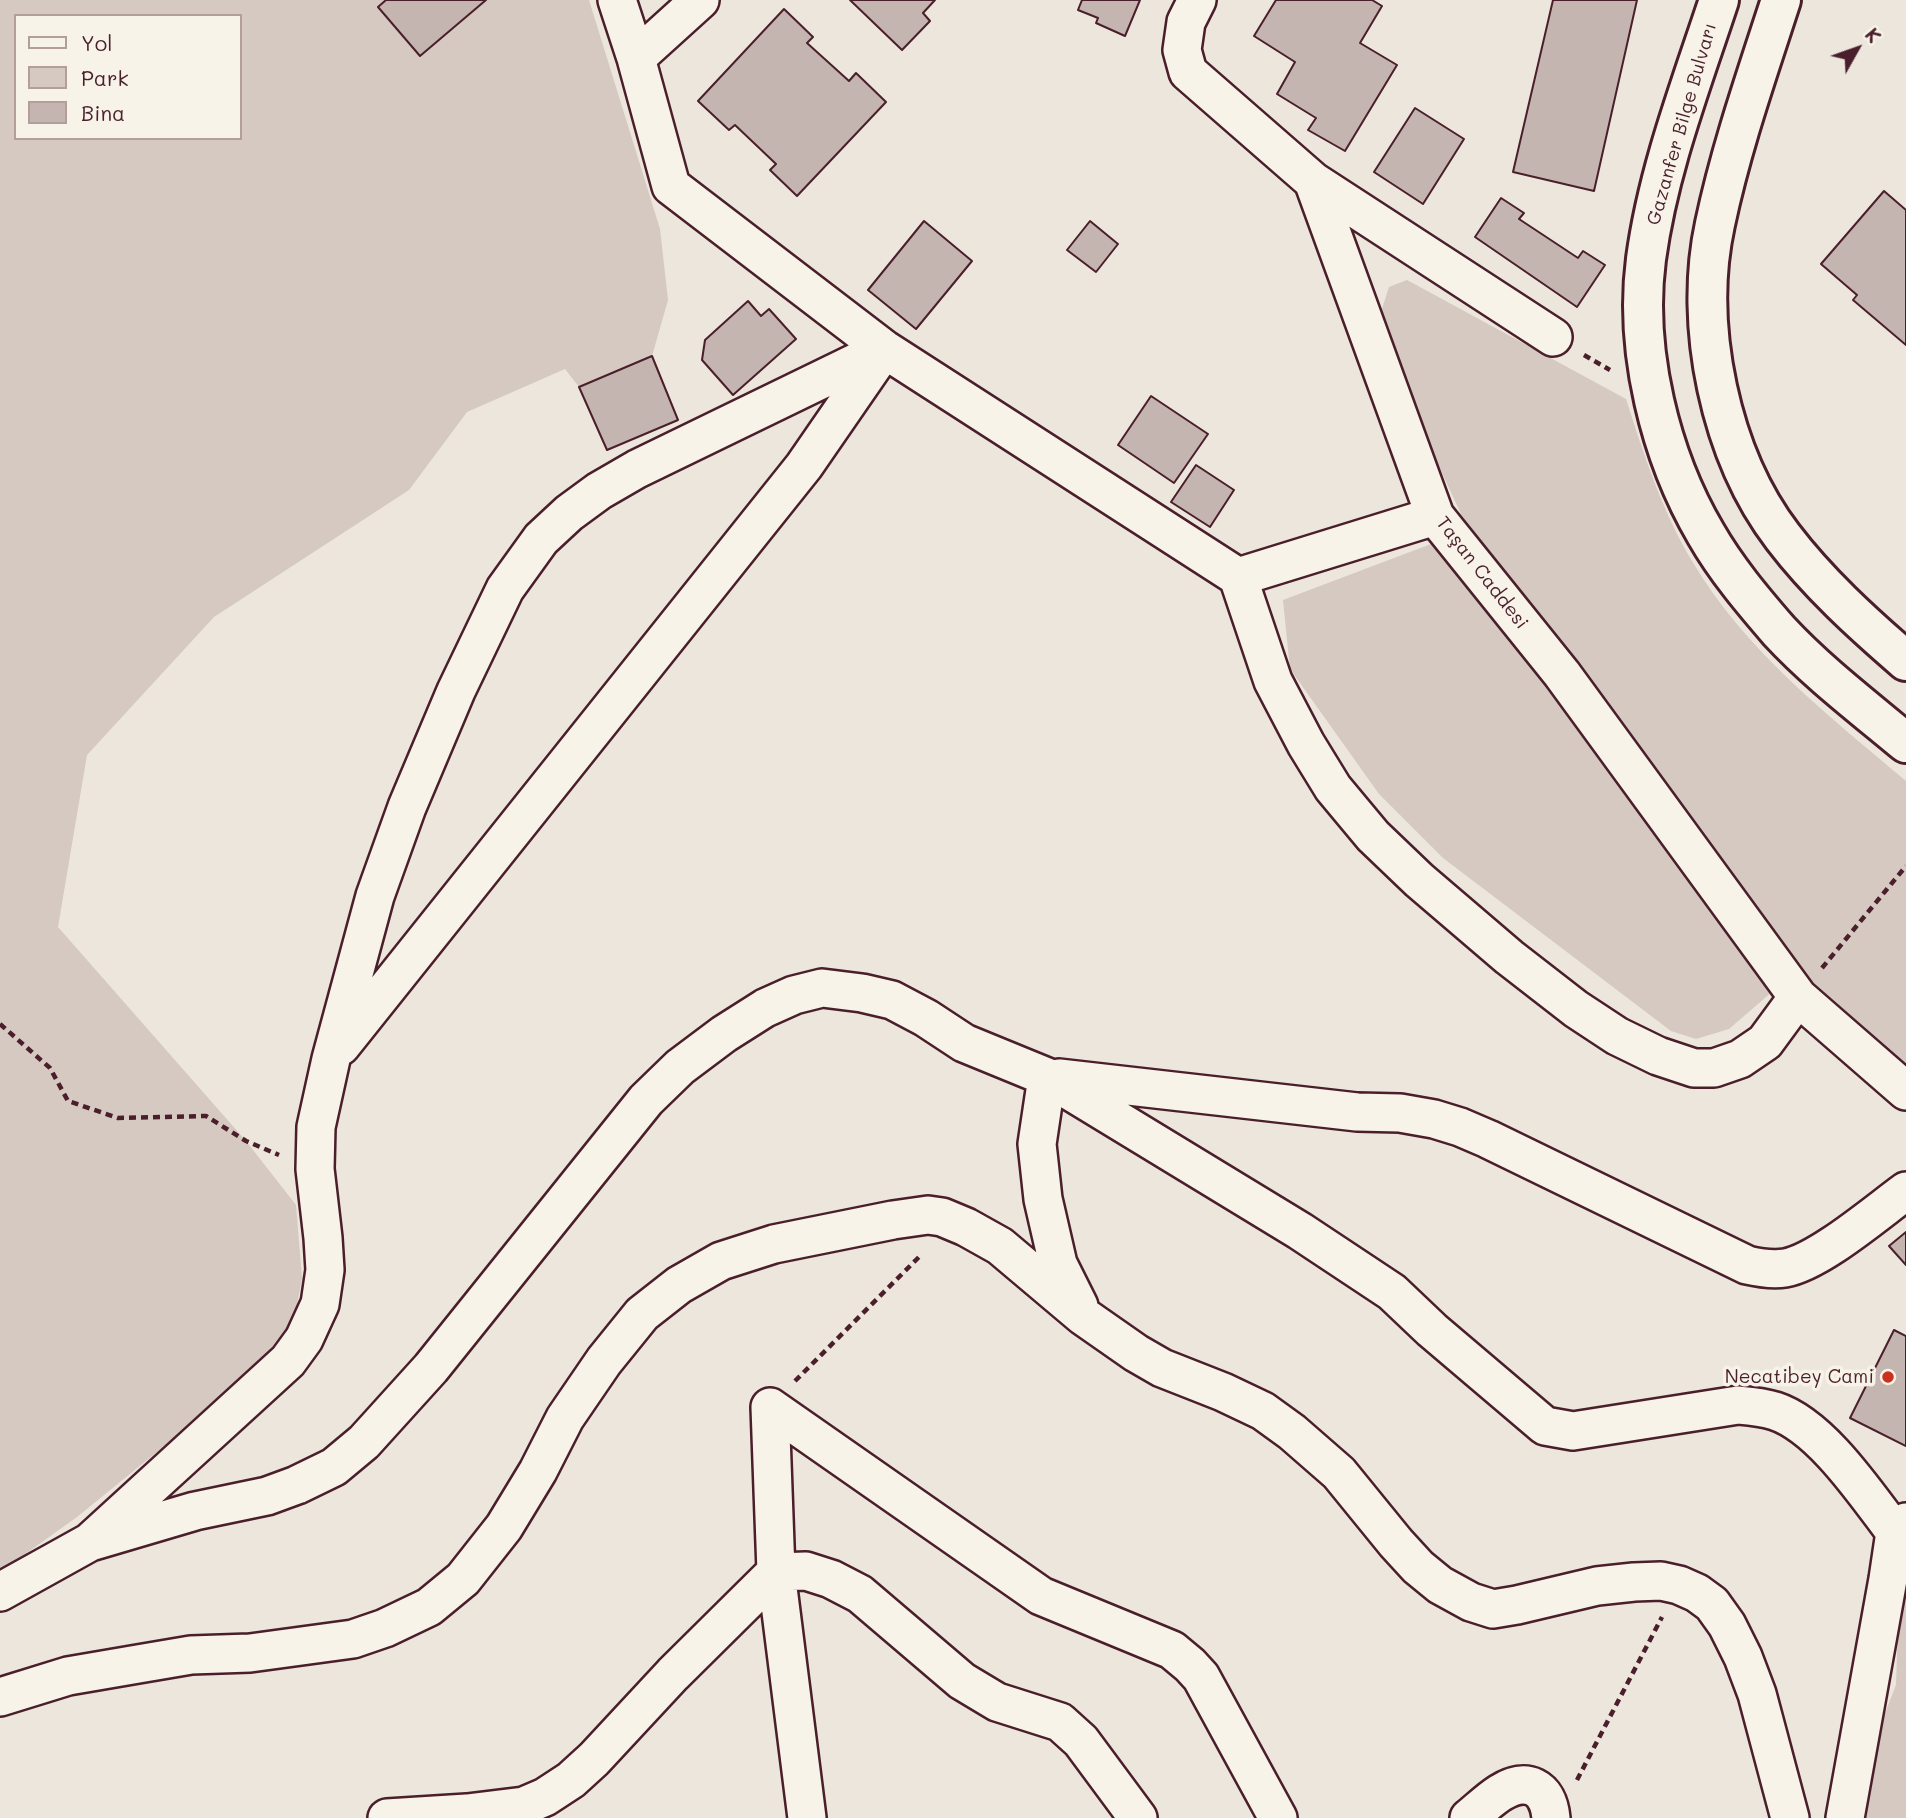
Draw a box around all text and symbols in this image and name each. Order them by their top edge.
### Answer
legend [14,14,242,140]
north arrow [1822,14,1892,84]
street label: Gazanfer Bilge Bulvarı [1642,20,1722,228]
text: K [1860,22,1887,48]
text: Yol [81,29,112,56]
text: Park [81,64,129,91]
text: Bina [81,99,125,126]
street label: Taşan Caddesi [1431,512,1533,634]
place label: Necatibey Cami [1725,1366,1874,1388]
marker: Necatibey Cami [1880,1369,1896,1385]

